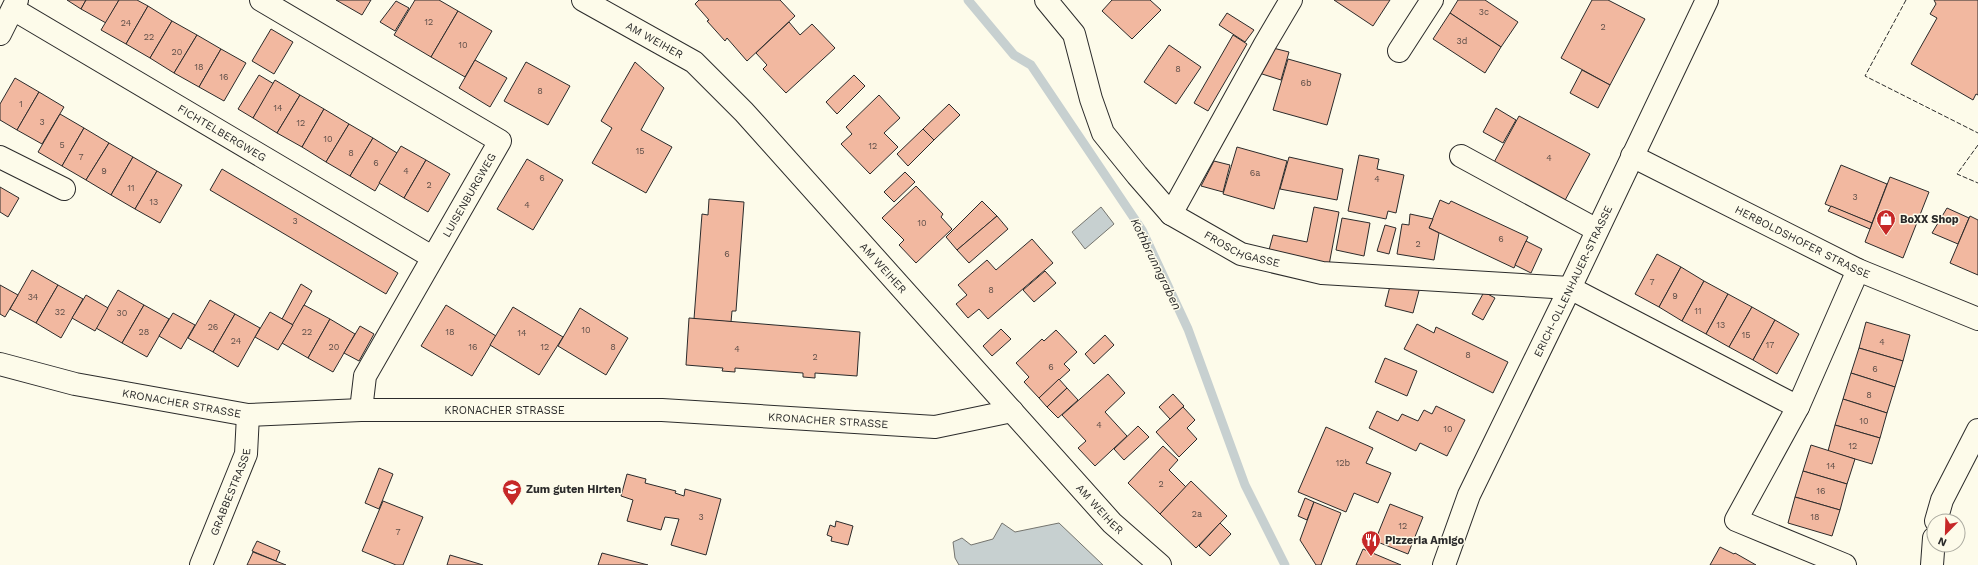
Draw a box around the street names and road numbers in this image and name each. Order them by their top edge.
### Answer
street label: AM WEIHER [623,19,685,62]
street label: FICHTELBERGWEG [175,102,269,164]
street label: LUISENBURGWEG [440,151,499,240]
street label: HERBOLDSHOFER STRASSE [1733,203,1872,281]
street label: ERICH-OLLENHAUER-STRASSE [1531,204,1615,359]
street label: FROSCHGASSE [1202,228,1281,270]
street label: AM WEIHER [857,240,909,296]
street label: KRONACHER STRASSE [121,387,242,421]
street label: KRONACHER STRASSE [444,404,565,417]
street label: KRONACHER STRASSE [768,411,889,431]
street label: GRABBESTRASSE [208,448,253,538]
street label: AM WEIHER [1073,482,1126,537]

